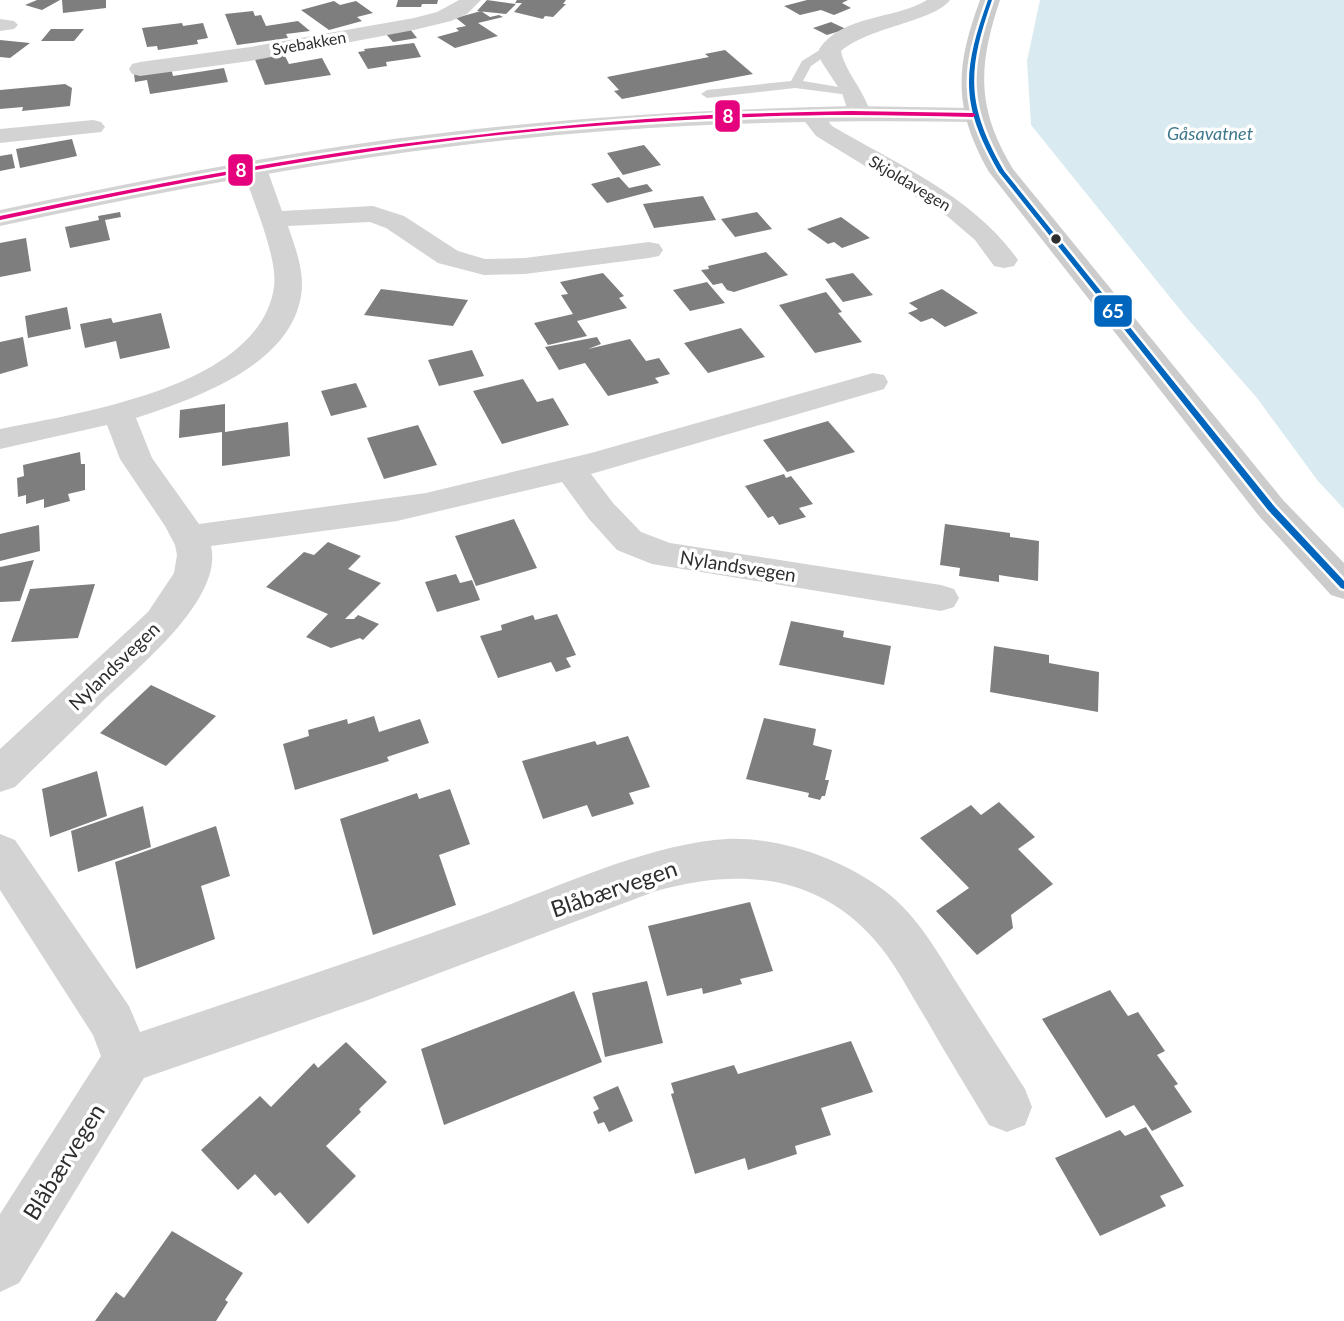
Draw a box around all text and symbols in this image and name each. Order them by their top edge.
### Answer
street label: Svebakken [270,27,347,58]
line badge: 8 [714,99,741,133]
text: 8 [722,104,734,127]
water label: Gåsavatnet [1167,122,1254,144]
street label: Skjoldavegen [866,151,955,214]
line badge: 8 [227,153,254,187]
text: 8 [235,158,247,181]
unlabelled marker [1049,232,1063,246]
line badge: 65 [1093,294,1133,328]
text: 65 [1102,299,1124,322]
street label: Nylandsvegen [678,545,798,586]
street label: Nylandsvegen [63,617,164,715]
street label: Blåbærvegen [547,853,681,923]
street label: Blåbærvegen [16,1098,110,1225]

